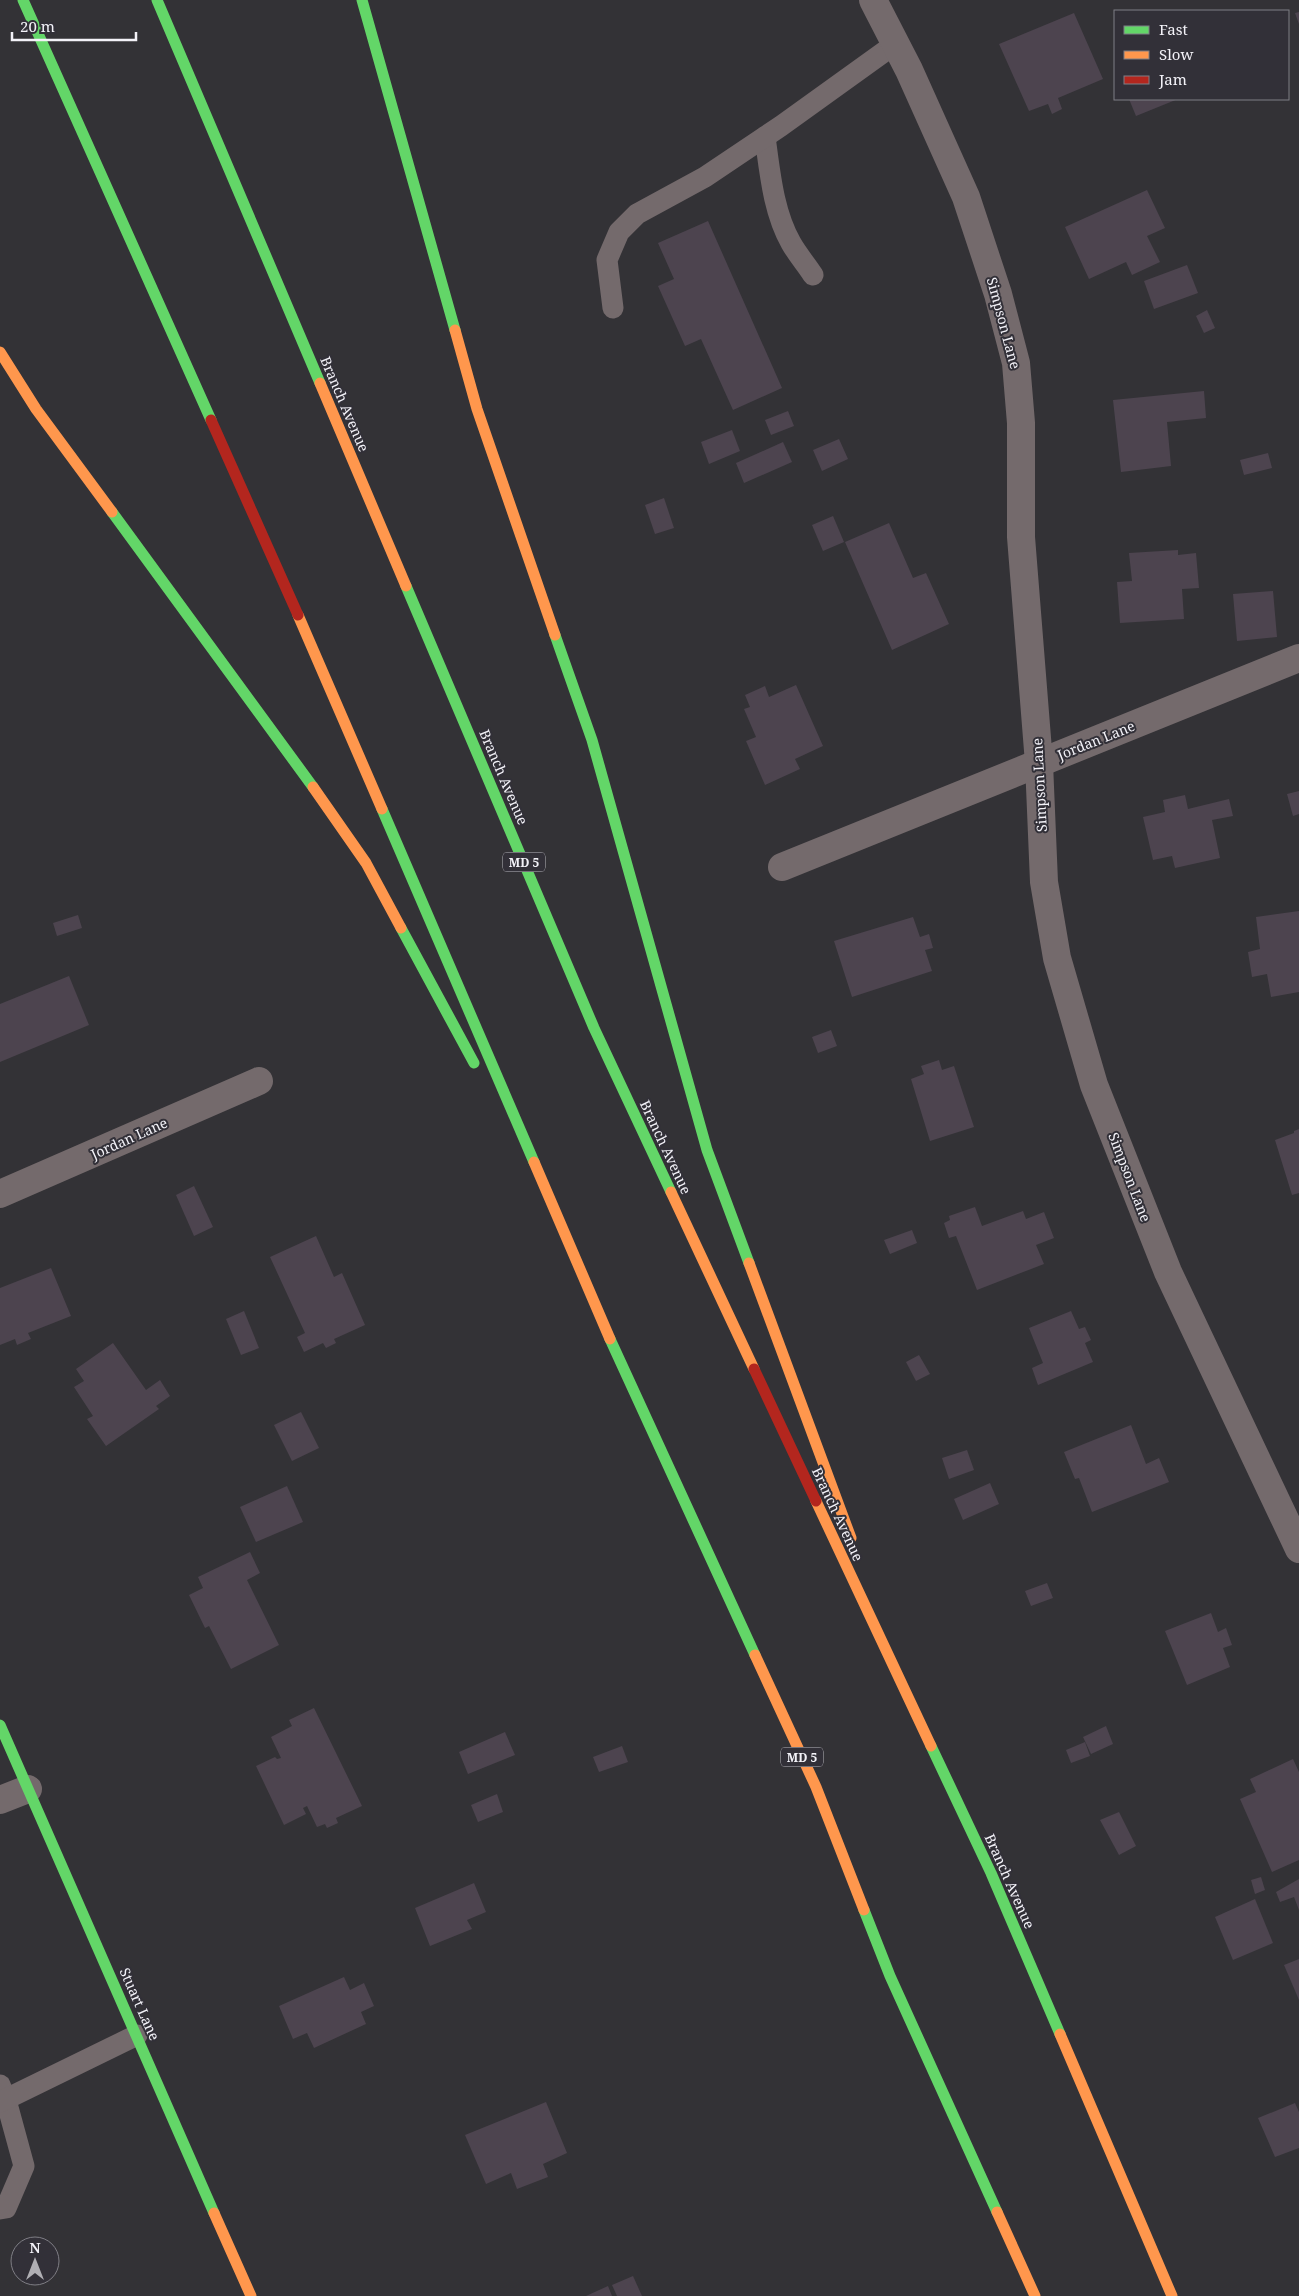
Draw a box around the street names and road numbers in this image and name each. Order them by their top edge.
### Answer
street label: Simpson Lane [983,275,1025,371]
street label: Branch Avenue [316,353,374,455]
street label: Jordan Lane [1054,716,1138,765]
street label: Branch Avenue [475,726,533,828]
street label: Simpson Lane [1027,738,1051,832]
road number: MD 5 [503,852,545,872]
street label: Branch Avenue [636,1097,696,1197]
street label: Jordan Lane [87,1113,170,1164]
street label: Simpson Lane [1104,1130,1156,1224]
street label: Branch Avenue [808,1464,868,1564]
road number: MD 5 [781,1748,823,1766]
street label: Branch Avenue [981,1831,1039,1931]
street label: Stuart Lane [116,1965,164,2043]

